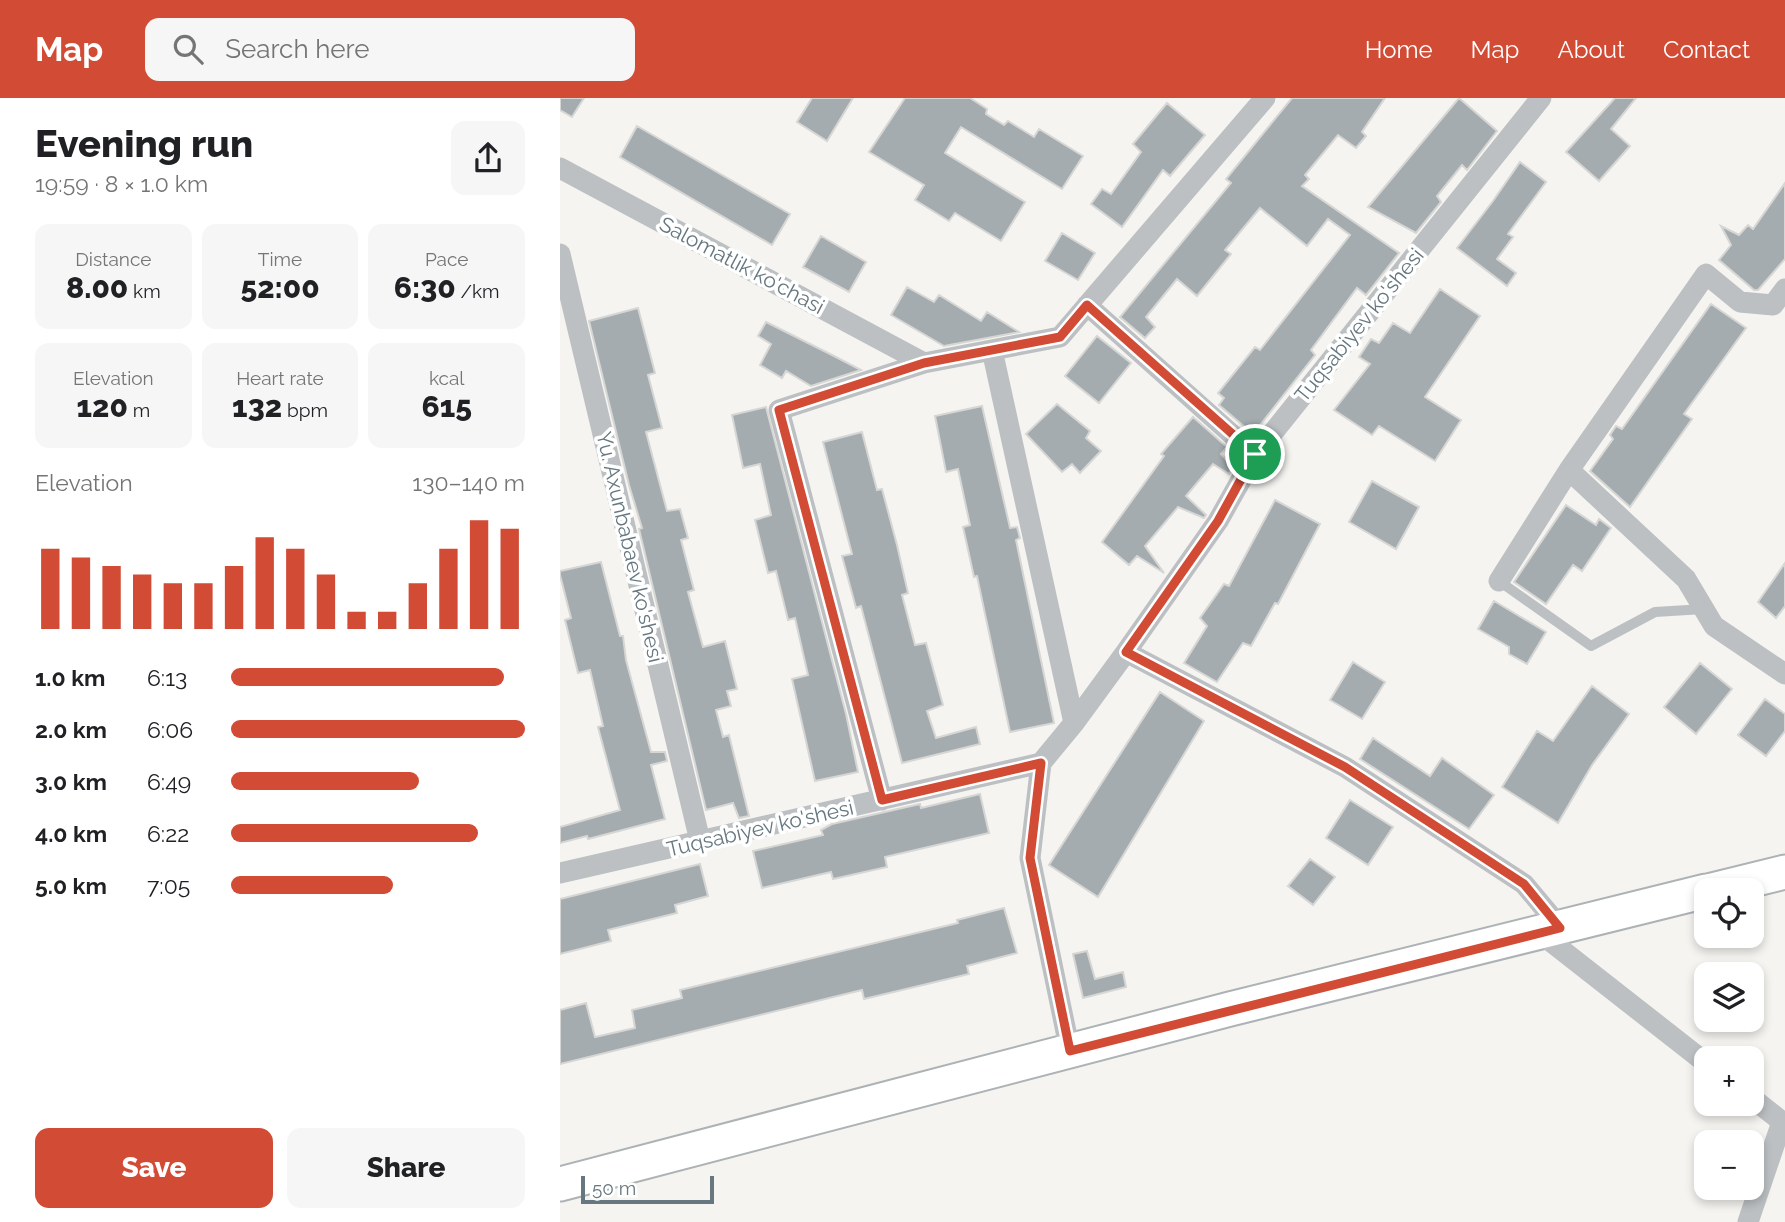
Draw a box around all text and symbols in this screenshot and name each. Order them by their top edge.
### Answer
search box [145,18,635,81]
text: Map [35,30,103,69]
icon: search [169,30,207,68]
text: Search here [225,34,370,64]
text: Home [1365,35,1433,64]
text: Map [1471,35,1519,64]
text: About [1557,35,1625,64]
text: Contact [1663,35,1750,64]
text: Evening run [35,121,253,166]
button: share [451,121,525,195]
text: 19:59 · 8 × 1.0 km [35,170,208,197]
street label: Salomatlik ko'chasi [655,211,829,319]
street label: Tuqsabiyev ko'shesi [1289,243,1429,407]
text: Distance [75,248,151,270]
text: Time [258,248,302,270]
text: Pace [425,248,468,270]
text: 8.00 [66,270,128,305]
text: 52:00 [240,270,320,305]
text: 6:30 [394,270,456,305]
text: km [128,280,161,302]
text: /km [456,280,500,302]
text: Elevation [73,367,154,389]
text: Heart rate [236,367,324,389]
text: kcal [429,367,464,389]
text: 120 [76,389,128,424]
text: 132 [232,389,282,424]
text: 615 [421,389,472,424]
text: m [128,399,150,421]
text: bpm [282,399,328,421]
pin [1225,424,1285,484]
street label: Yu. Axunbabaev ko'shesi [591,429,669,665]
icon: arrive [1236,435,1274,473]
text: Elevation [35,469,133,496]
text: 130–140 m [412,469,525,496]
text: 1.0 km [35,664,105,691]
text: 6:13 [147,664,187,691]
text: 2.0 km [35,716,107,743]
text: 6:06 [147,716,193,743]
text: 3.0 km [35,768,107,795]
text: 6:49 [147,768,191,795]
street label: Tuqsabiyev ko'shesi [664,794,856,862]
text: 4.0 km [35,820,107,847]
text: 6:22 [147,820,189,847]
text: 5.0 km [35,872,107,899]
text: 7:05 [147,872,190,899]
map controls [1694,878,1764,1200]
button: locate [1694,878,1764,948]
button: layers [1694,962,1764,1032]
button: + [1694,1046,1764,1116]
button: Save [35,1128,273,1208]
button: Share [287,1128,525,1208]
button: − [1694,1130,1764,1200]
scale bar [581,1173,714,1205]
text: 50 m [592,1177,636,1199]

